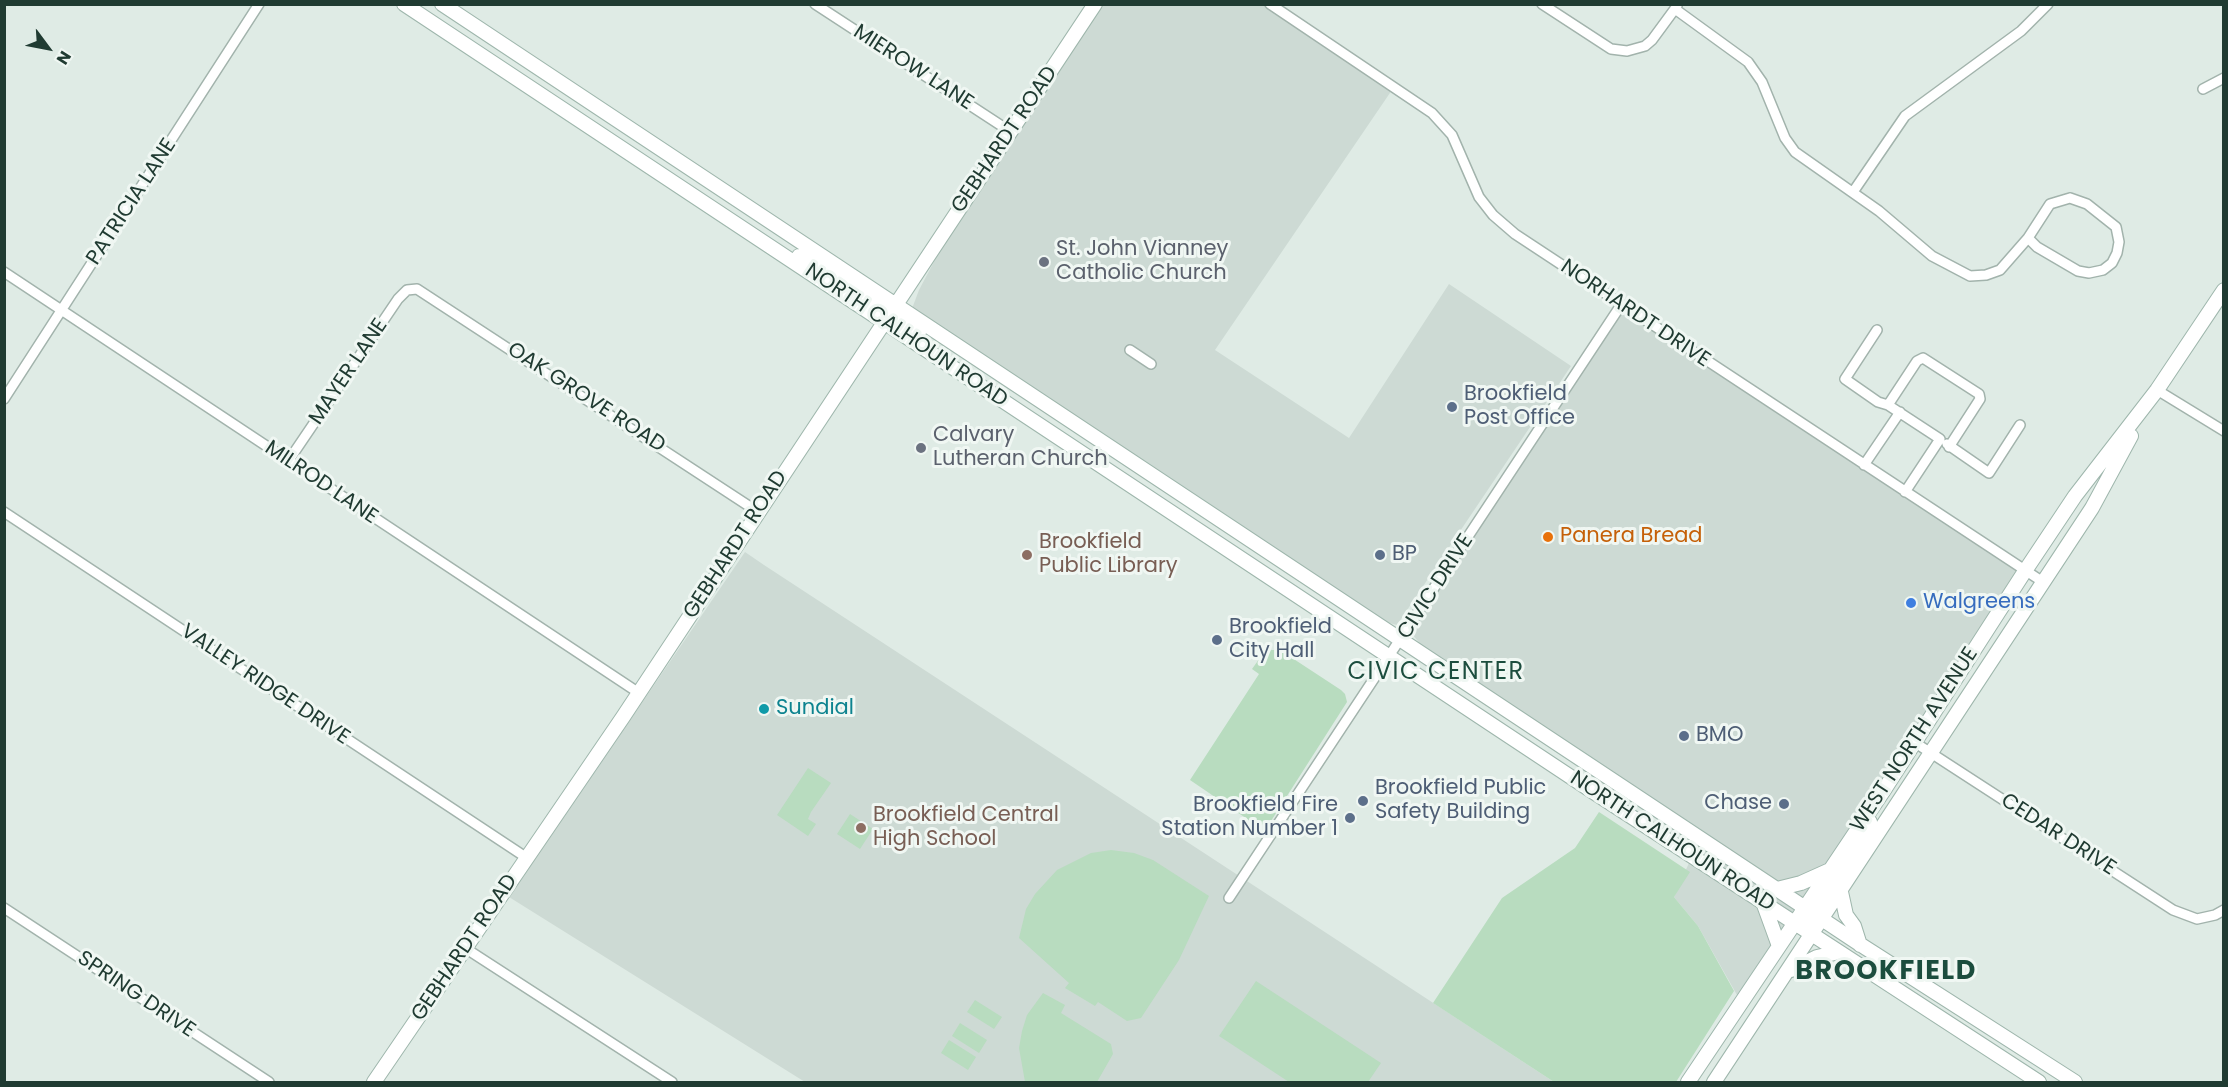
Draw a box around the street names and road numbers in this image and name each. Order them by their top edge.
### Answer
street label: MIEROW LANE [848,20,978,116]
street label: GEBHARDT ROAD [947,62,1063,218]
street label: PATRICIA LANE [82,134,182,270]
street label: NORHARDT DRIVE [1555,255,1715,373]
street label: NORTH CALHOUN ROAD [800,259,1012,413]
street label: MAYER LANE [304,314,394,430]
street label: OAK GROVE ROAD [502,338,670,458]
street label: MILROD LANE [260,436,382,530]
street label: GEBHARDT ROAD [679,466,793,624]
street label: CIVIC DRIVE [1393,530,1479,644]
street label: VALLEY RIDGE DRIVE [176,619,354,751]
street label: WEST NORTH AVENUE [1846,643,1984,837]
street label: NORTH CALHOUN ROAD [1565,766,1779,918]
street label: CEDAR DRIVE [1996,788,2120,882]
street label: GEBHARDT ROAD [407,870,523,1026]
street label: SPRING DRIVE [72,946,200,1044]

